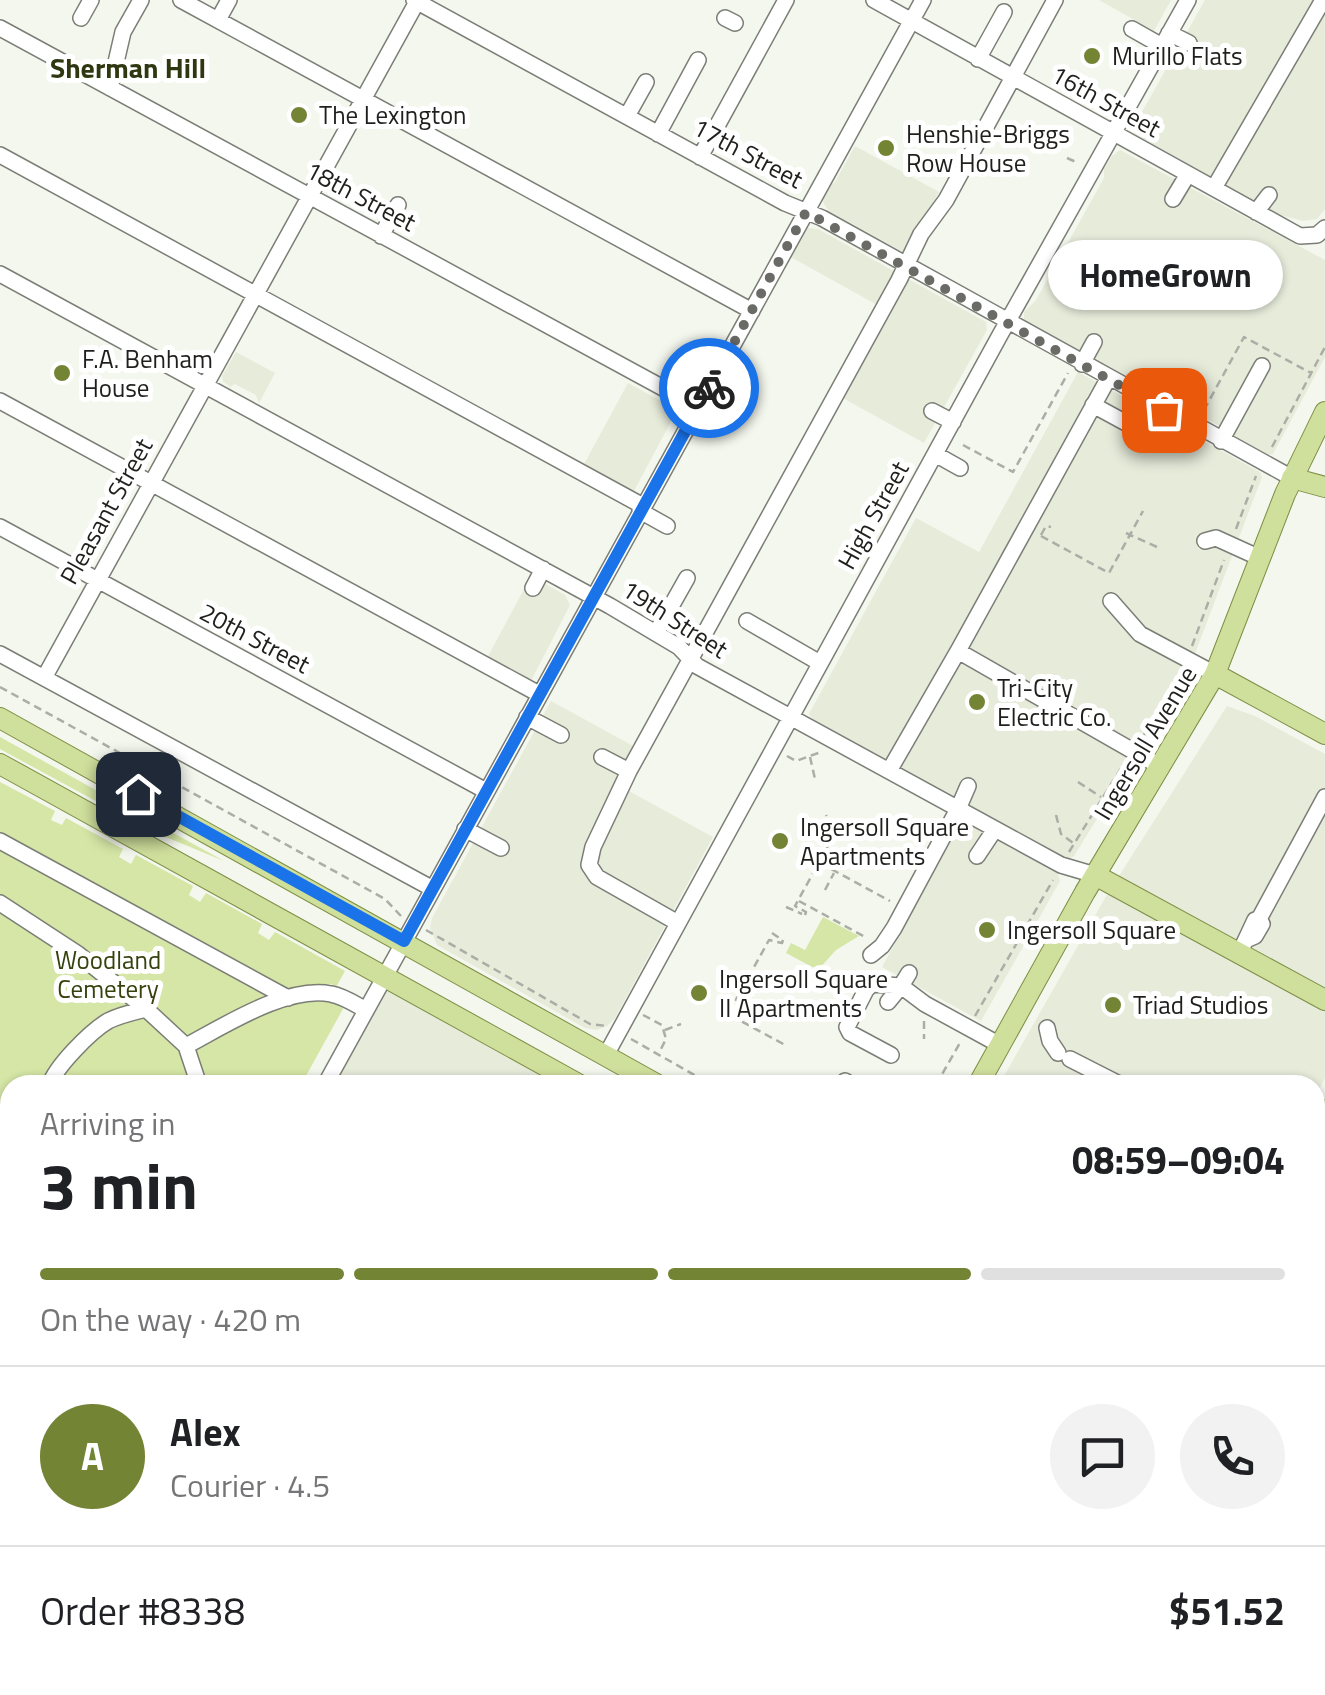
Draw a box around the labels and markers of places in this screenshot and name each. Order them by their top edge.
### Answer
place label: Murillo Flats [1112,37,1243,75]
marker: Murillo Flats [1081,45,1103,67]
place label: The Lexington [319,96,467,134]
marker: The Lexington [288,104,310,126]
place label: Henshie-Briggs Row House [906,115,1070,182]
marker: Henshie-Briggs Row House [875,137,897,159]
callout: HomeGrown [1046,240,1282,310]
place label: F.A. Benham House [82,340,213,407]
marker: F.A. Benham House [51,362,73,384]
pin [1122,368,1207,453]
place label: Tri-City Electric Co. [997,669,1111,736]
marker: Tri-City Electric Co. [966,691,988,713]
pin [96,752,181,837]
place label: Ingersoll Square Apartments [800,808,969,875]
marker: Ingersoll Square Apartments [769,830,791,852]
place label: Ingersoll Square [1007,911,1176,949]
marker: Ingersoll Square [976,919,998,941]
place label: Ingersoll Square II Apartments [719,960,888,1027]
marker: Ingersoll Square II Apartments [688,982,710,1004]
place label: Triad Studios [1133,986,1268,1024]
marker: Triad Studios [1102,994,1124,1016]

